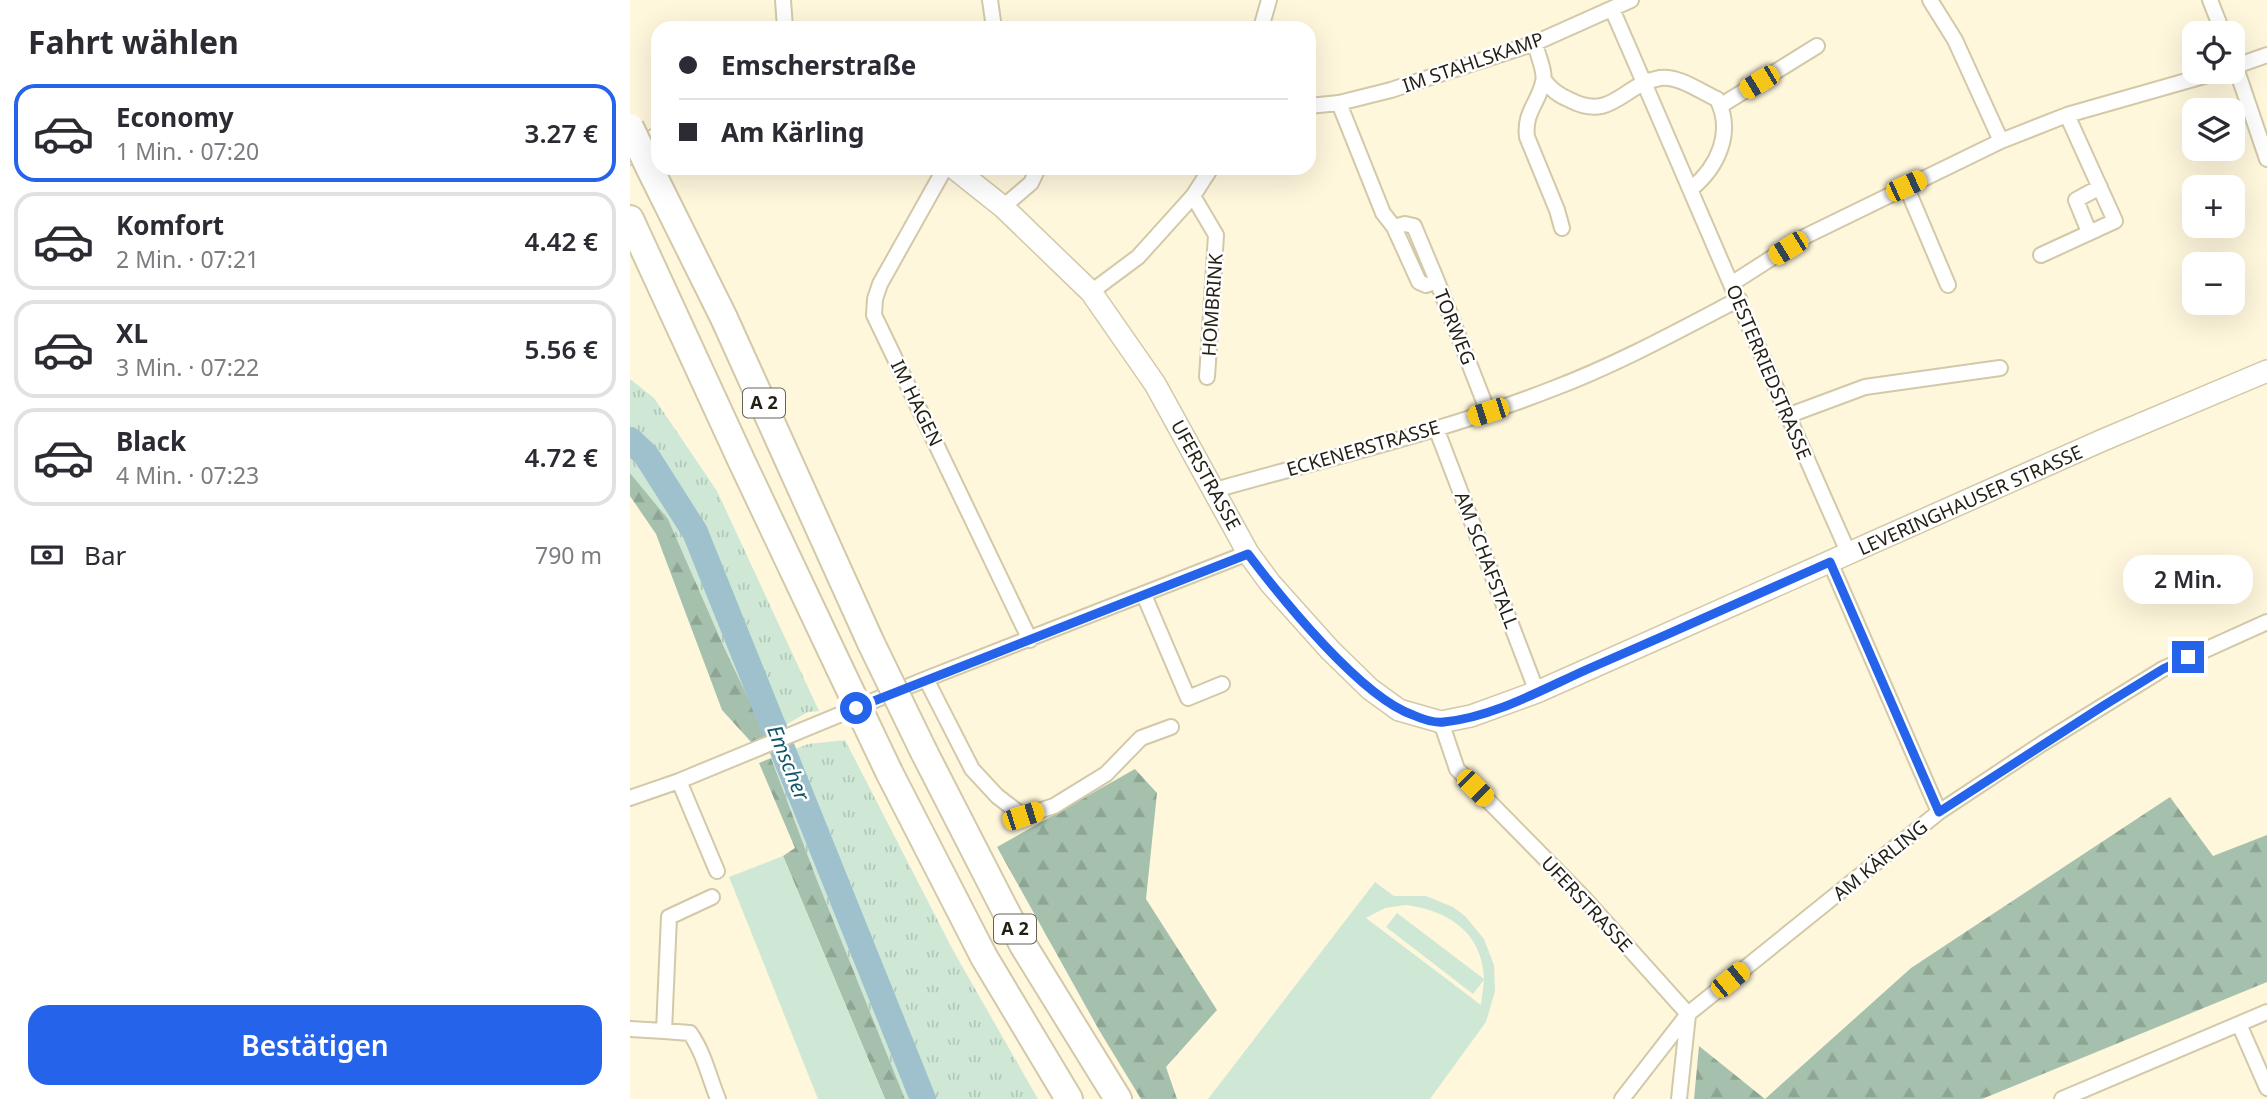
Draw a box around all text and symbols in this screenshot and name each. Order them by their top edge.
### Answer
text: Fahrt wählen [28,20,239,63]
map controls [2182,21,2245,315]
button: locate [2182,21,2245,84]
street label: IM STAHLSKAMP [1399,26,1547,98]
text: Emscherstraße [721,47,916,83]
car [1736,62,1783,102]
button: layers [2182,98,2245,161]
text: Economy [116,99,234,135]
icon: car [32,102,95,165]
text: Am Kärling [721,114,864,150]
text: 3.27 € [525,115,598,151]
text: 1 Min. · 07:20 [116,135,259,167]
car [1883,168,1930,204]
button: + [2182,175,2245,238]
text: Komfort [116,207,224,243]
icon: car [32,210,95,273]
text: 4.42 € [525,223,598,259]
car [1765,228,1812,268]
text: 2 Min. · 07:21 [116,243,259,275]
button: − [2182,252,2245,315]
street label: HOMBRINK [1195,253,1229,357]
street label: OESTERRIEDSTRASSE [1720,280,1818,464]
street label: TORWEG [1428,286,1482,368]
text: XL [116,315,148,351]
icon: car [32,318,95,381]
text: 5.56 € [525,331,598,367]
text: 3 Min. · 07:22 [116,351,259,383]
street label: IM HAGEN [885,355,949,451]
road number: A 2 [743,388,785,418]
car [1465,396,1512,428]
street label: ECKENERSTRASSE [1283,414,1443,482]
street label: UFERSTRASSE [1165,415,1247,535]
text: Black [116,423,186,459]
icon: car [32,426,95,489]
text: 4.72 € [525,439,598,475]
street label: LEVERINGHAUSER STRASSE [1854,439,2086,561]
text: 4 Min. · 07:23 [116,459,259,491]
street label: AM SCHAFSTALL [1449,488,1525,632]
icon: cash [28,536,66,574]
text: Bar [84,537,126,573]
text: 790 m [535,539,602,571]
callout: 2 Min. [2123,556,2253,604]
text: 2 Min. [2154,563,2222,595]
route end [2172,641,2204,673]
route start [840,692,872,724]
water label: Emscher [761,721,817,806]
car [1453,766,1498,810]
car [1000,800,1047,832]
street label: AM KÄRLING [1827,814,1933,906]
street label: UFERSTRASSE [1536,850,1638,958]
road number: A 2 [994,914,1036,944]
car [1708,959,1753,1001]
button: Bestätigen [28,1005,602,1085]

